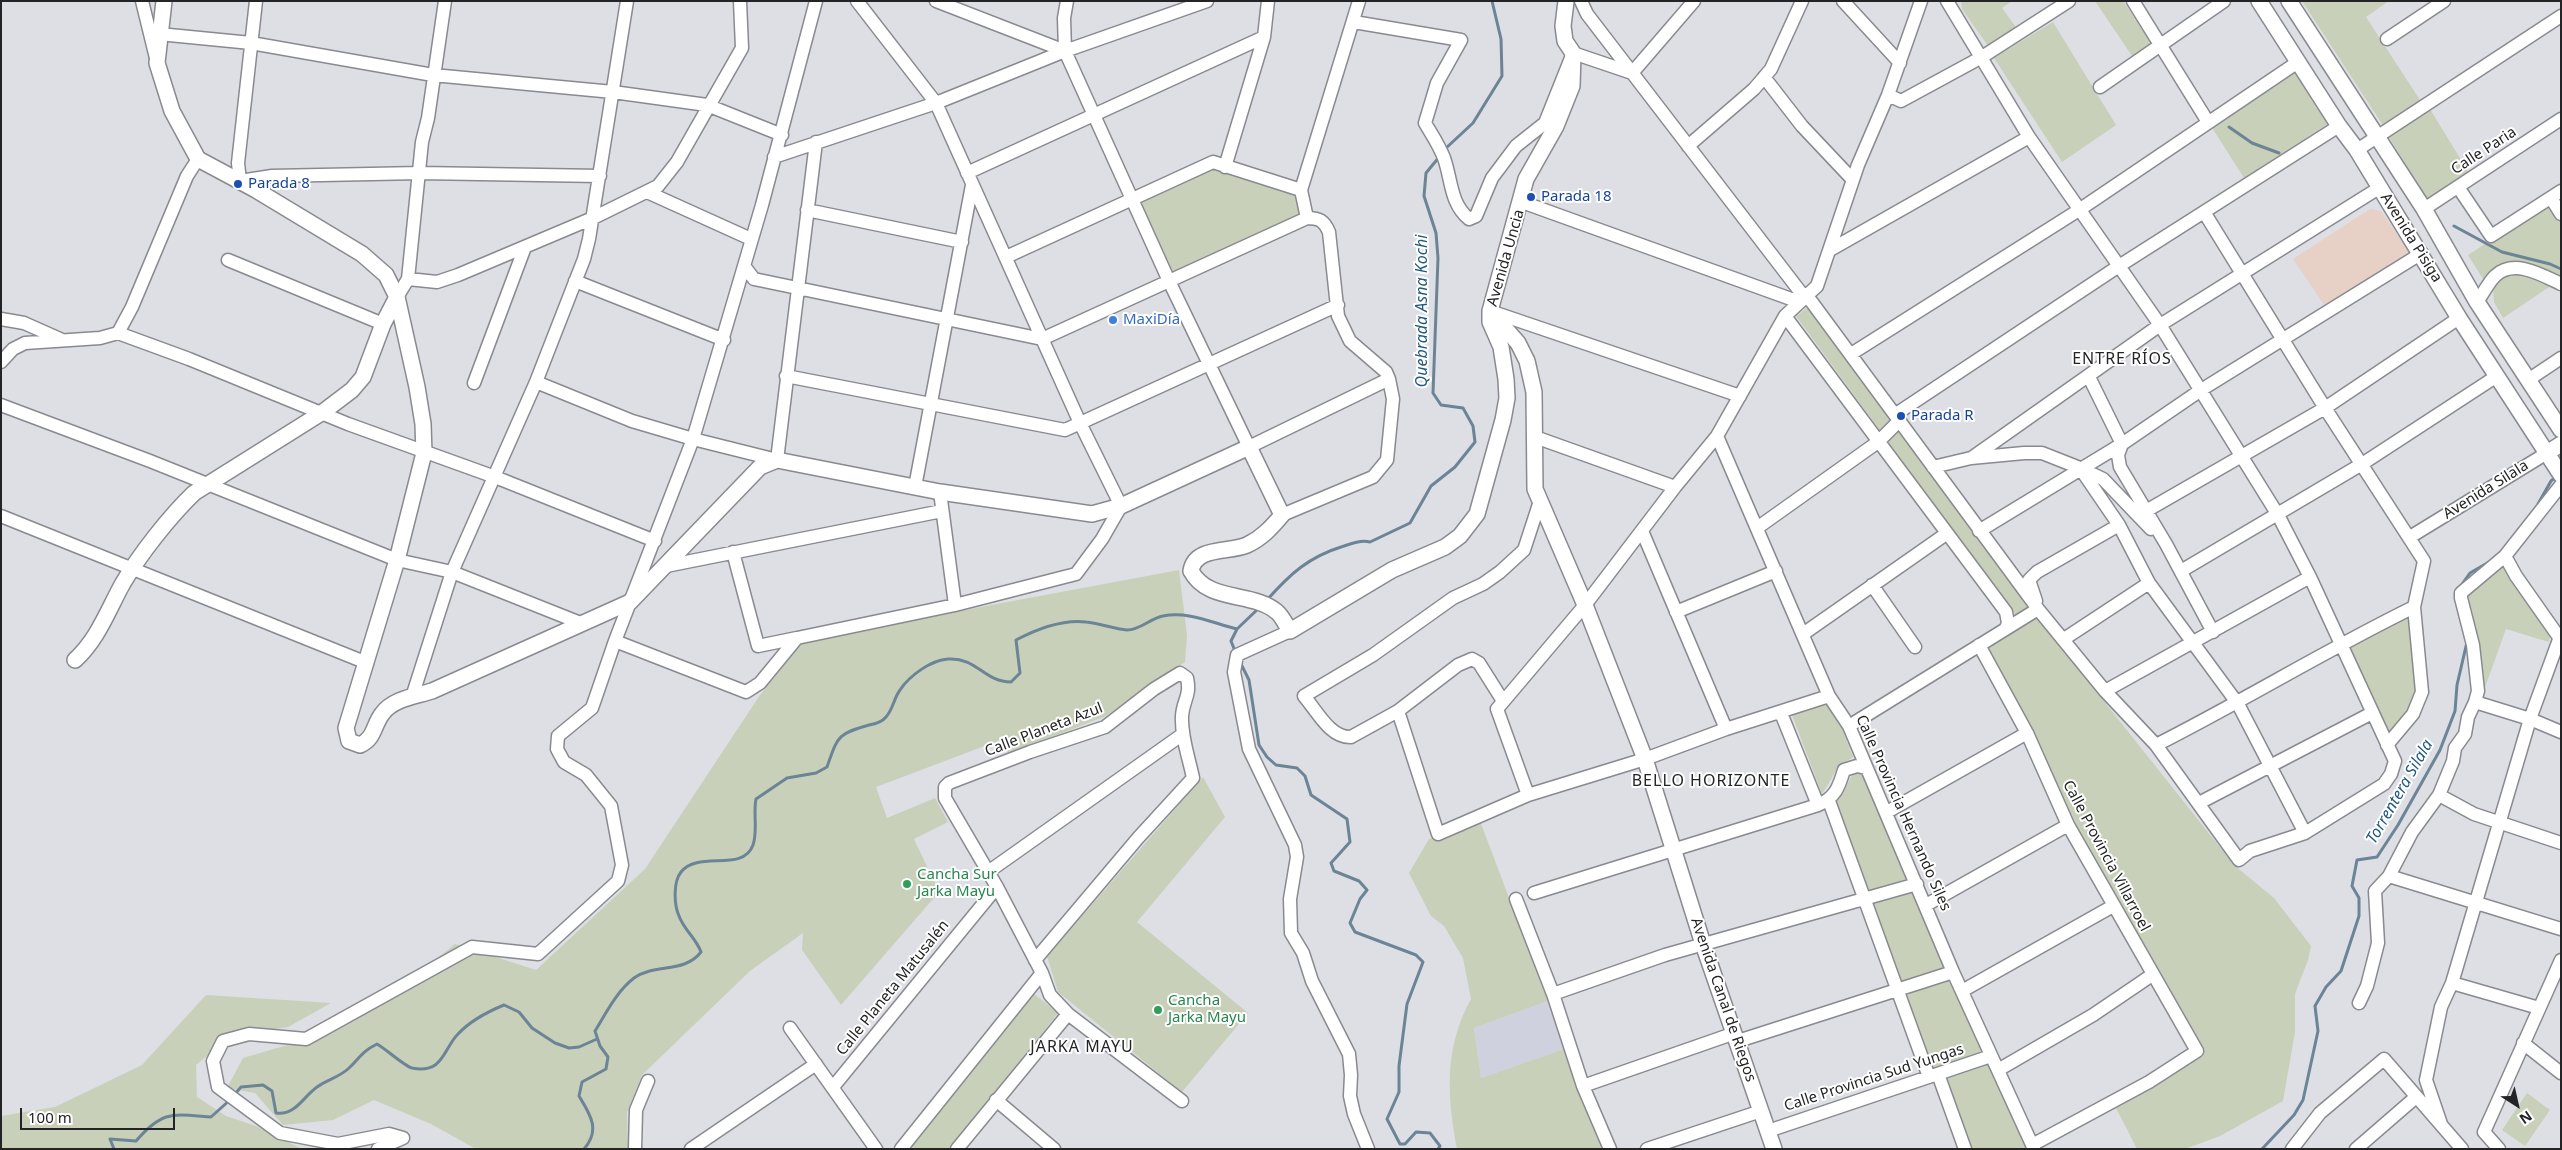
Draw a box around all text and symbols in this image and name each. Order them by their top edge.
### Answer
street label: Calle Paria [2448,123,2520,179]
place label: Parada 8 [248,175,310,193]
marker: Parada 8 [232,178,244,190]
place label: Parada 18 [1541,188,1611,206]
street label: Avenida Pisiga [2376,190,2446,286]
marker: Parada 18 [1525,191,1537,203]
street label: Avenida Uncia [1484,207,1528,309]
water label: Quebrada Asna Kochi [1412,235,1432,387]
place label: MaxiDía [1123,311,1180,329]
marker: MaxiDía [1107,314,1119,326]
district label: ENTRE RÍOS [2071,349,2173,369]
place label: Parada R [1911,407,1974,425]
marker: Parada R [1895,410,1907,422]
street label: Avenida Silala [2440,457,2532,523]
street label: Calle Planeta Azul [983,699,1105,761]
street label: Calle Provincia Hernando Siles [1852,712,1954,914]
water label: Torrentera Silala [2362,737,2438,847]
district label: BELLO HORIZONTE [1630,771,1792,791]
street label: Calle Provincia Villarroel [2059,777,2153,935]
place label: Cancha Sur Jarka Mayu [917,866,997,901]
marker: Cancha Sur Jarka Mayu [901,878,913,890]
street label: Avenida Canal de Riegos [1686,916,1760,1084]
street label: Calle Planeta Matusalén [833,917,953,1059]
place label: Cancha Jarka Mayu [1168,992,1246,1027]
marker: Cancha Jarka Mayu [1152,1004,1164,1016]
district label: JARKA MAYU [1029,1037,1135,1057]
street label: Calle Provincia Sud Yungas [1782,1040,1966,1116]
north arrow [2492,1080,2542,1130]
scale bar [22,1098,178,1130]
text: 100 m [28,1107,72,1127]
text: N [2516,1107,2536,1129]

